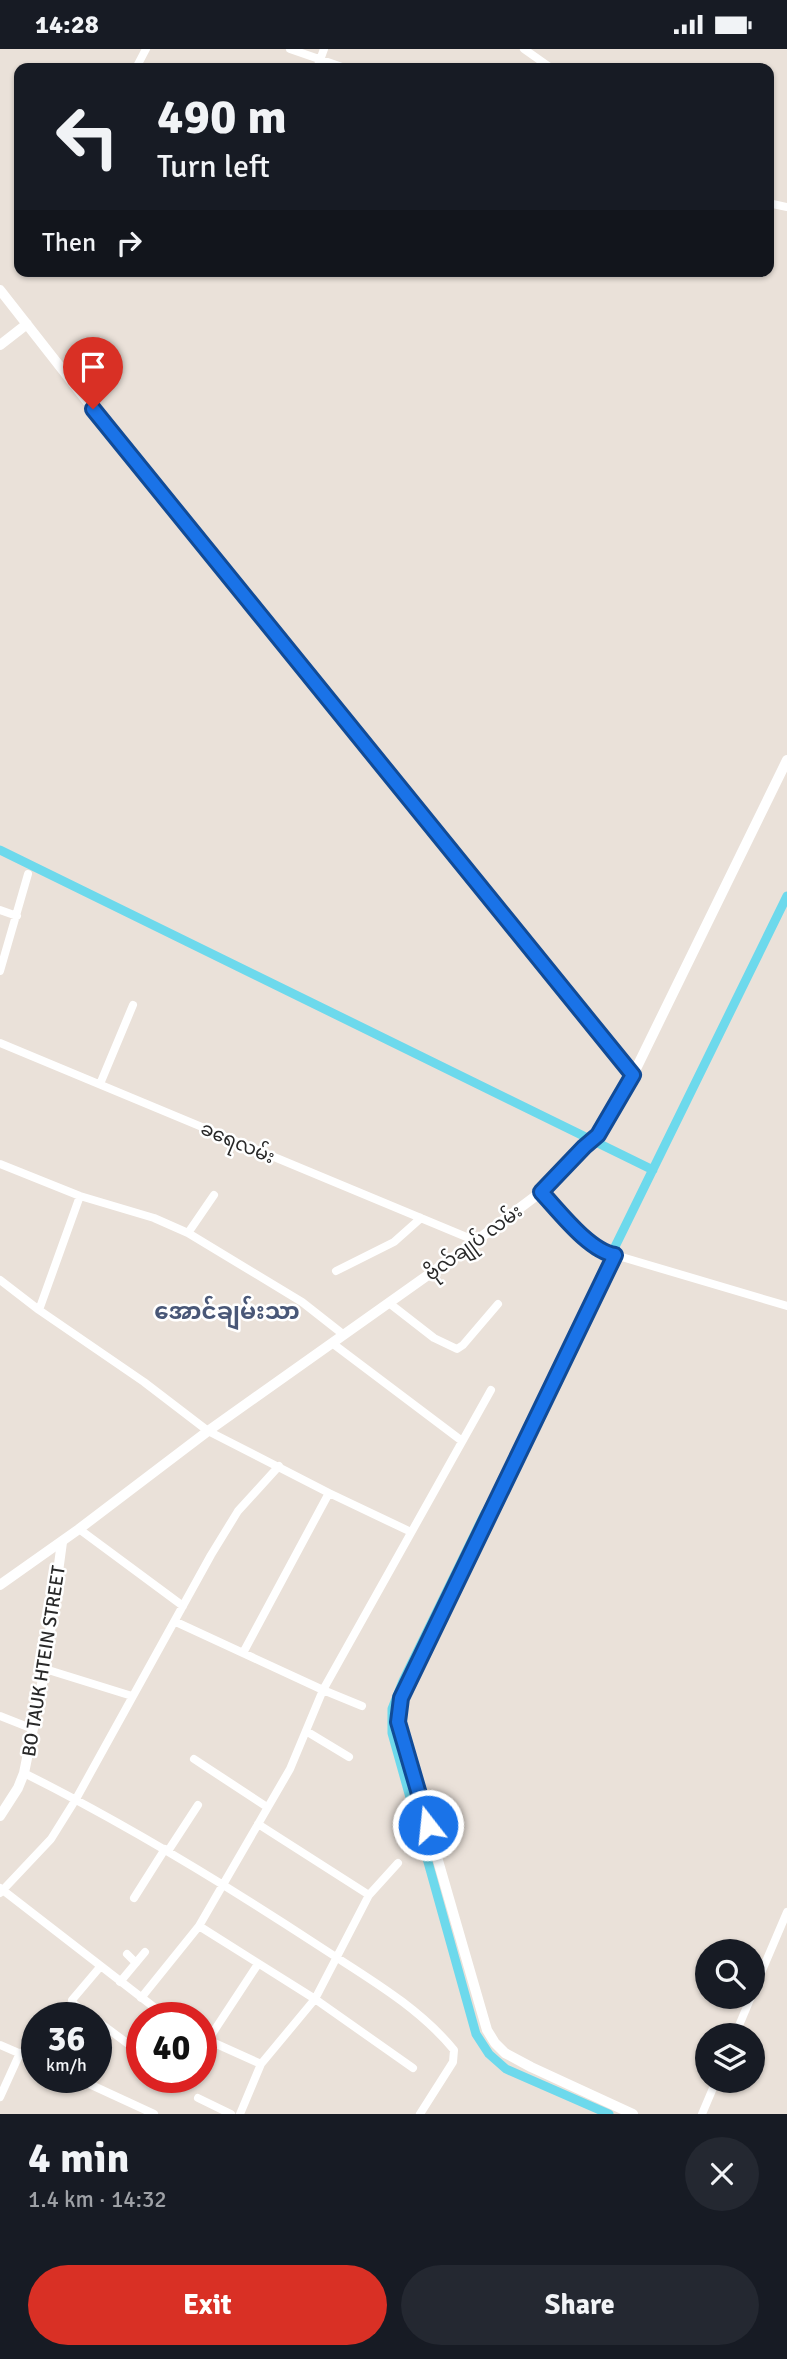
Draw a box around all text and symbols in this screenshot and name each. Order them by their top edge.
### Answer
text: 14:28 [35,9,99,41]
text: 490 m [157,87,287,147]
icon: left [42,91,133,182]
text: Turn left [157,147,270,186]
icon: right [110,224,148,262]
text: Then [42,227,96,259]
pin [63,337,123,409]
icon: arrive [74,348,112,386]
street label: ခရေလမ်း [196,1114,280,1172]
street label: ဗိုလ်ချုပ် လမ်း [418,1197,529,1289]
district label: အောင်ချမ်းသာ [154,1295,300,1331]
street label: BO TAUK HTEIN STREET [17,1563,71,1758]
position arrow [391,1788,465,1862]
map controls [695,1939,765,2093]
button: search [695,1939,765,2009]
speed limit sign: 40 [126,2002,217,2093]
text: 36 [48,2017,85,2060]
button: layers [695,2023,765,2093]
text: km/h [46,2054,87,2076]
text: 4 min [28,2133,129,2184]
button: close [685,2137,759,2211]
text: 1.4 km · 14:32 [28,2185,167,2214]
button: Exit [28,2265,387,2345]
button: Share [401,2265,759,2345]

